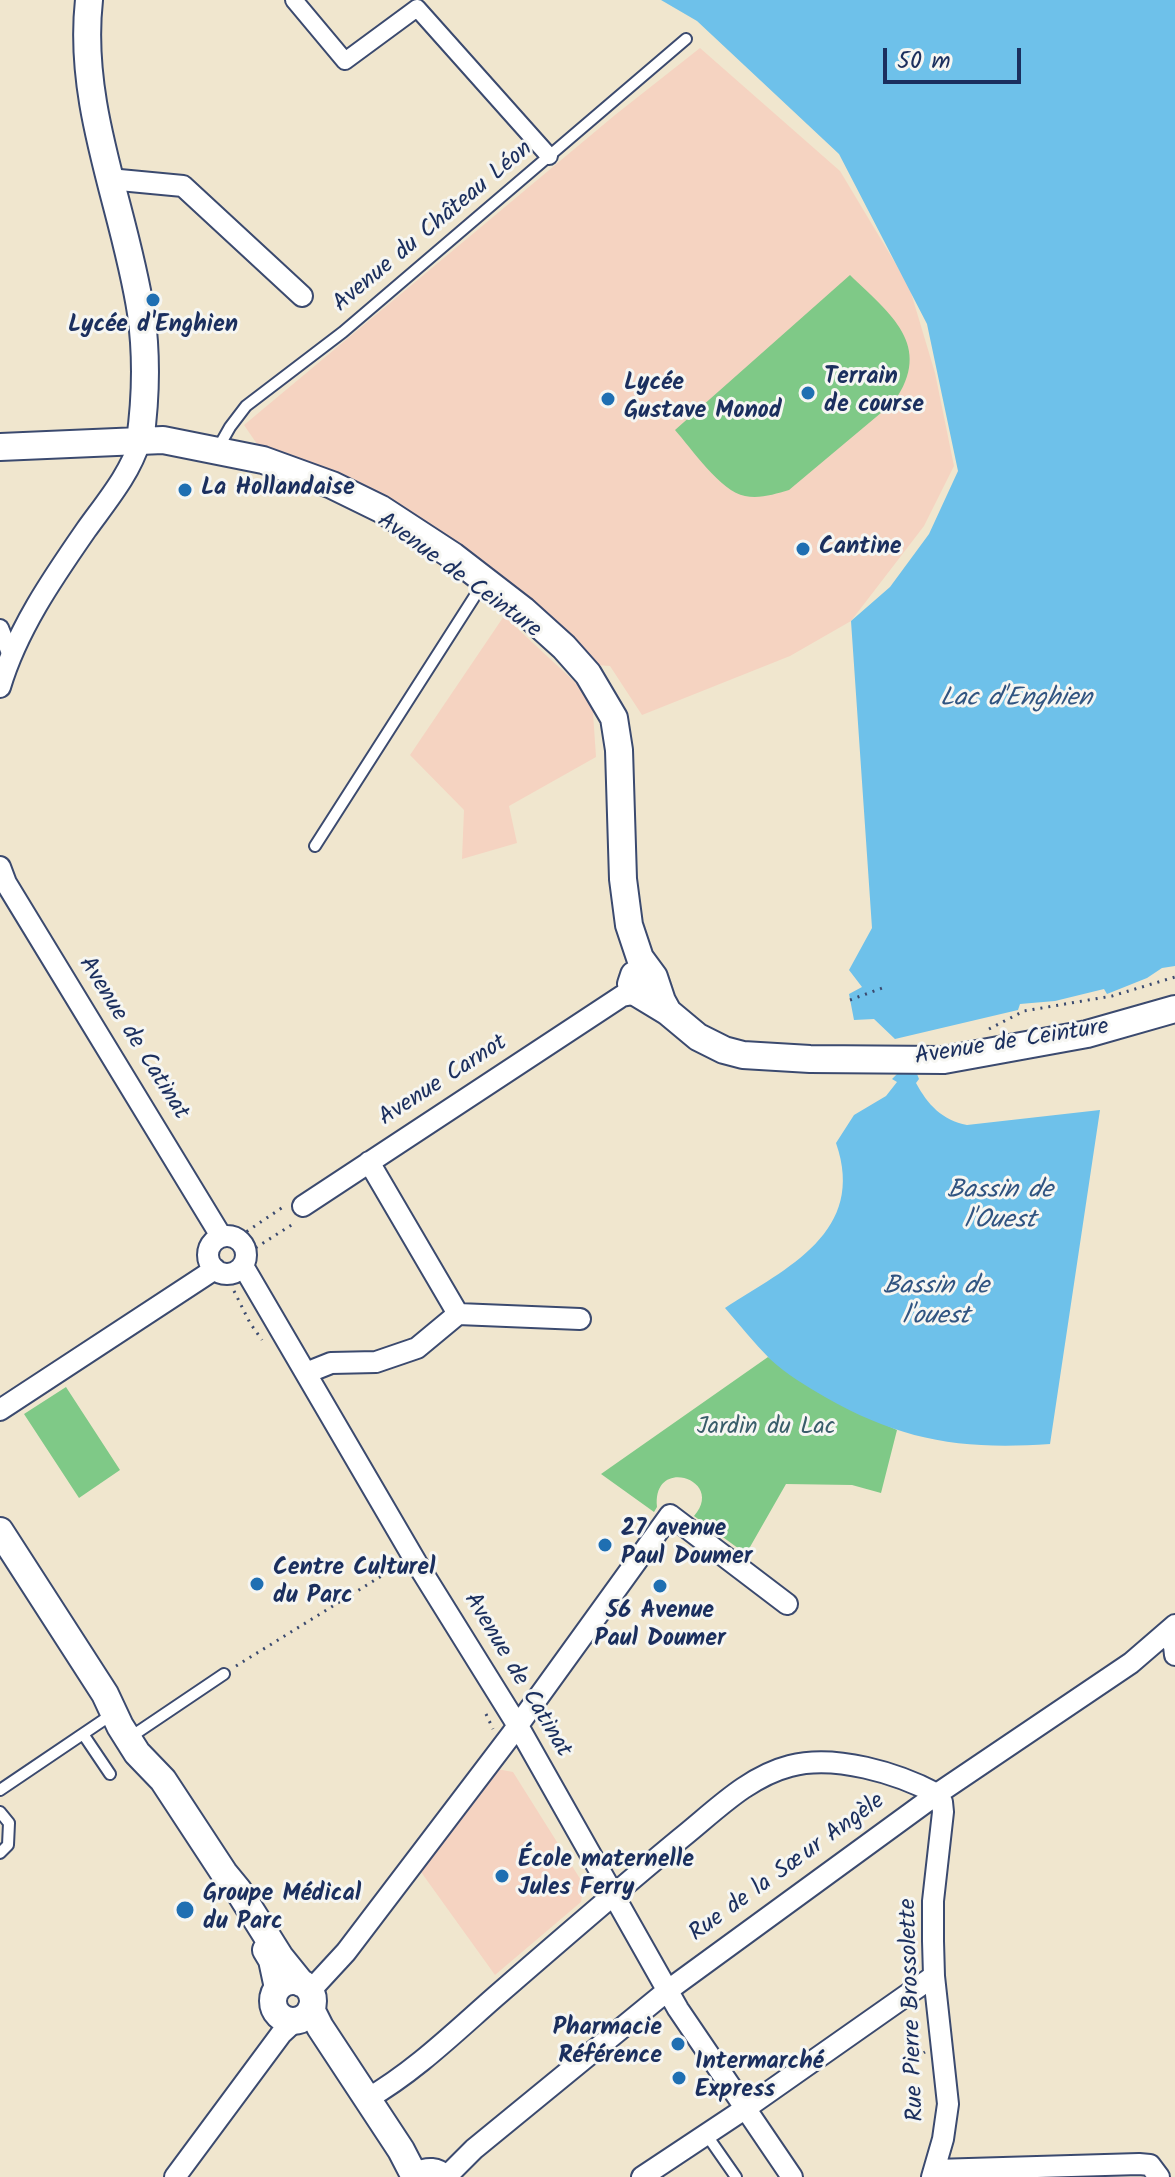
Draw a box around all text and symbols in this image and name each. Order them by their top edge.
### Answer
scale bar [887,32,1025,82]
text: 50 m [897,42,951,81]
street label: Avenue du Château Léon [328,136,540,320]
marker: Lycée d'Enghien [144,291,162,309]
place label: Lycée d'Enghien [68,313,238,341]
place label: Terrain de course [824,365,924,421]
place label: Lycée Gustave Monod [624,371,782,427]
marker: Terrain de course [799,384,817,402]
marker: Lycée Gustave Monod [599,390,617,408]
place label: La Hollandaise [201,476,355,504]
marker: La Hollandaise [176,481,194,499]
street label: Avenue de Ceinture [370,508,546,646]
place label: Cantine [819,535,901,563]
marker: Cantine [794,540,812,558]
water label: Lac d'Enghien [940,685,1092,717]
street label: Avenue de Catinat [70,952,194,1126]
street label: Avenue de Ceinture [913,1014,1111,1074]
street label: Avenue Carnot [375,1030,513,1134]
water label: Bassin de l'Ouest [947,1177,1053,1238]
water label: Bassin de l'ouest [883,1273,989,1334]
park label: Jardin du Lac [697,1415,835,1443]
place label: 27 avenue Paul Doumer [621,1517,752,1573]
marker: 27 avenue Paul Doumer [596,1536,614,1554]
place label: Centre Culturel du Parc [273,1556,435,1612]
marker: Centre Culturel du Parc [248,1575,266,1593]
marker: 56 Avenue Paul Doumer [651,1577,669,1595]
street label: Avenue de Catinat [456,1589,576,1763]
place label: 56 Avenue Paul Doumer [594,1599,726,1655]
street label: Rue de la Sœur Angèle [685,1788,891,1950]
place label: École maternelle Jules Ferry [518,1848,694,1904]
marker: École maternelle Jules Ferry [493,1867,511,1885]
place label: Groupe Médical du Parc [203,1882,361,1938]
street label: Rue Pierre Brossolette [896,1898,932,2122]
marker: Groupe Médical du Parc [174,1899,196,1921]
place label: Pharmacie Référence [553,2016,662,2072]
marker: Pharmacie Référence [669,2035,687,2053]
place label: Intermarché Express [695,2050,824,2106]
marker: Intermarché Express [670,2069,688,2087]

